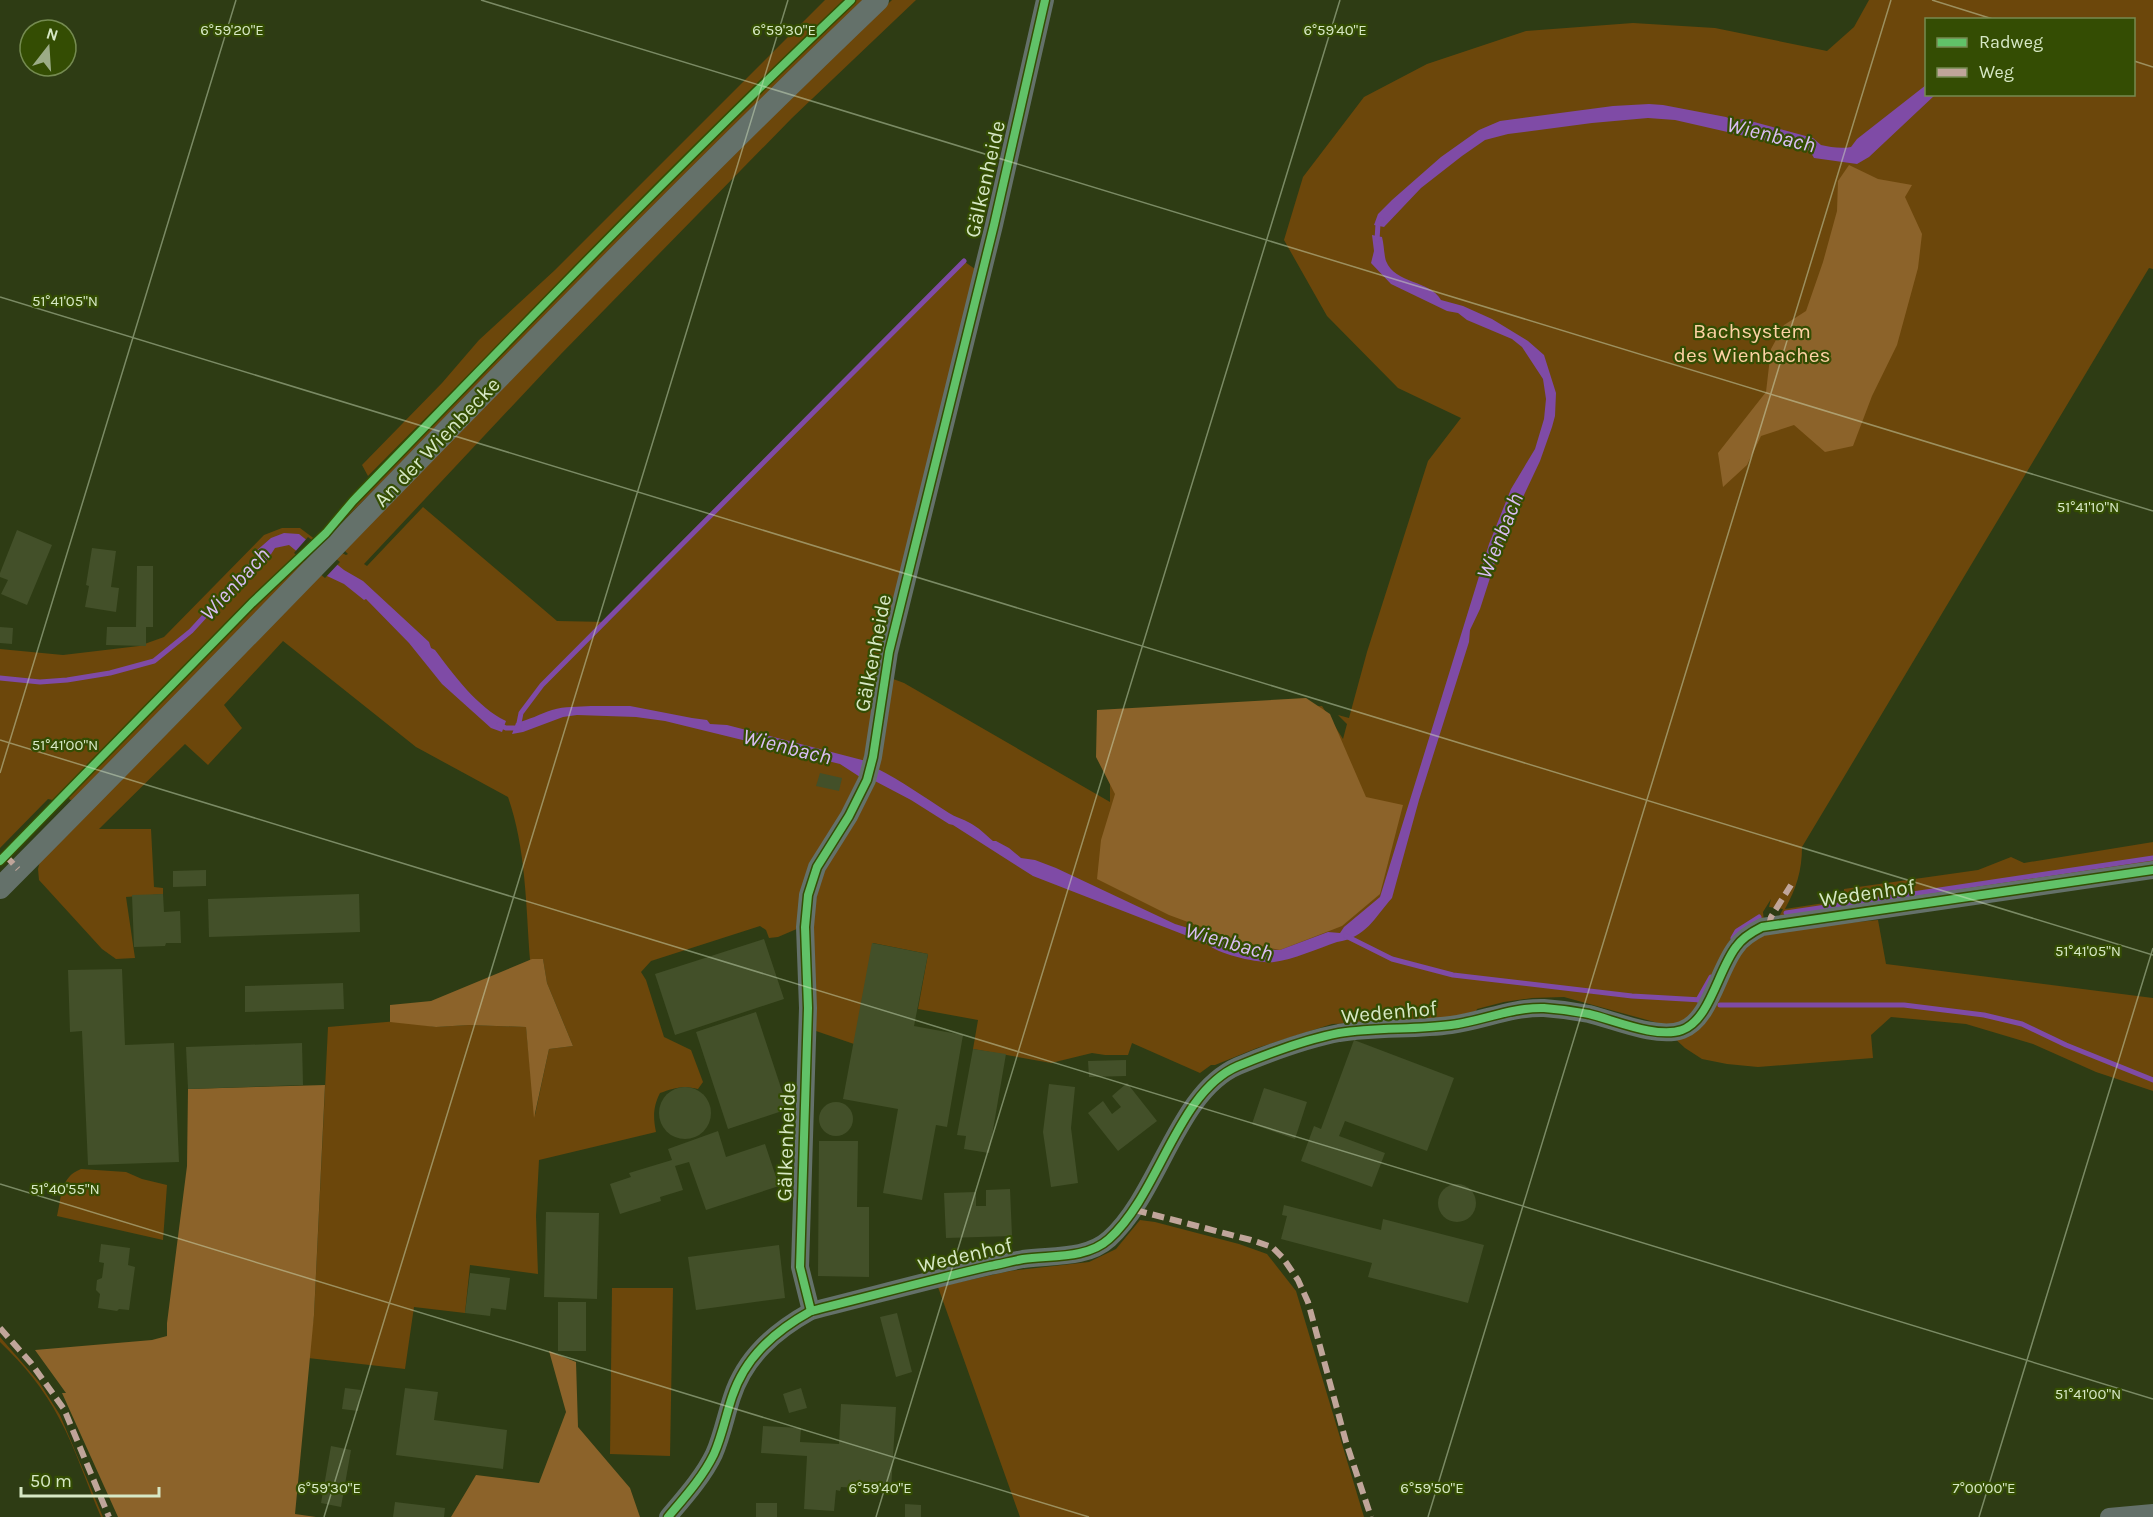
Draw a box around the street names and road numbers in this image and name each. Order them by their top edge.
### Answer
street label: Gälkenheide [960,118,1010,240]
street label: An der Wienbecke [369,372,505,512]
street label: Gälkenheide [850,592,896,714]
street label: Wedenhof [1818,874,1917,912]
street label: Wedenhof [1340,996,1439,1028]
street label: Gälkenheide [772,1082,800,1202]
street label: Wedenhof [915,1232,1015,1278]

